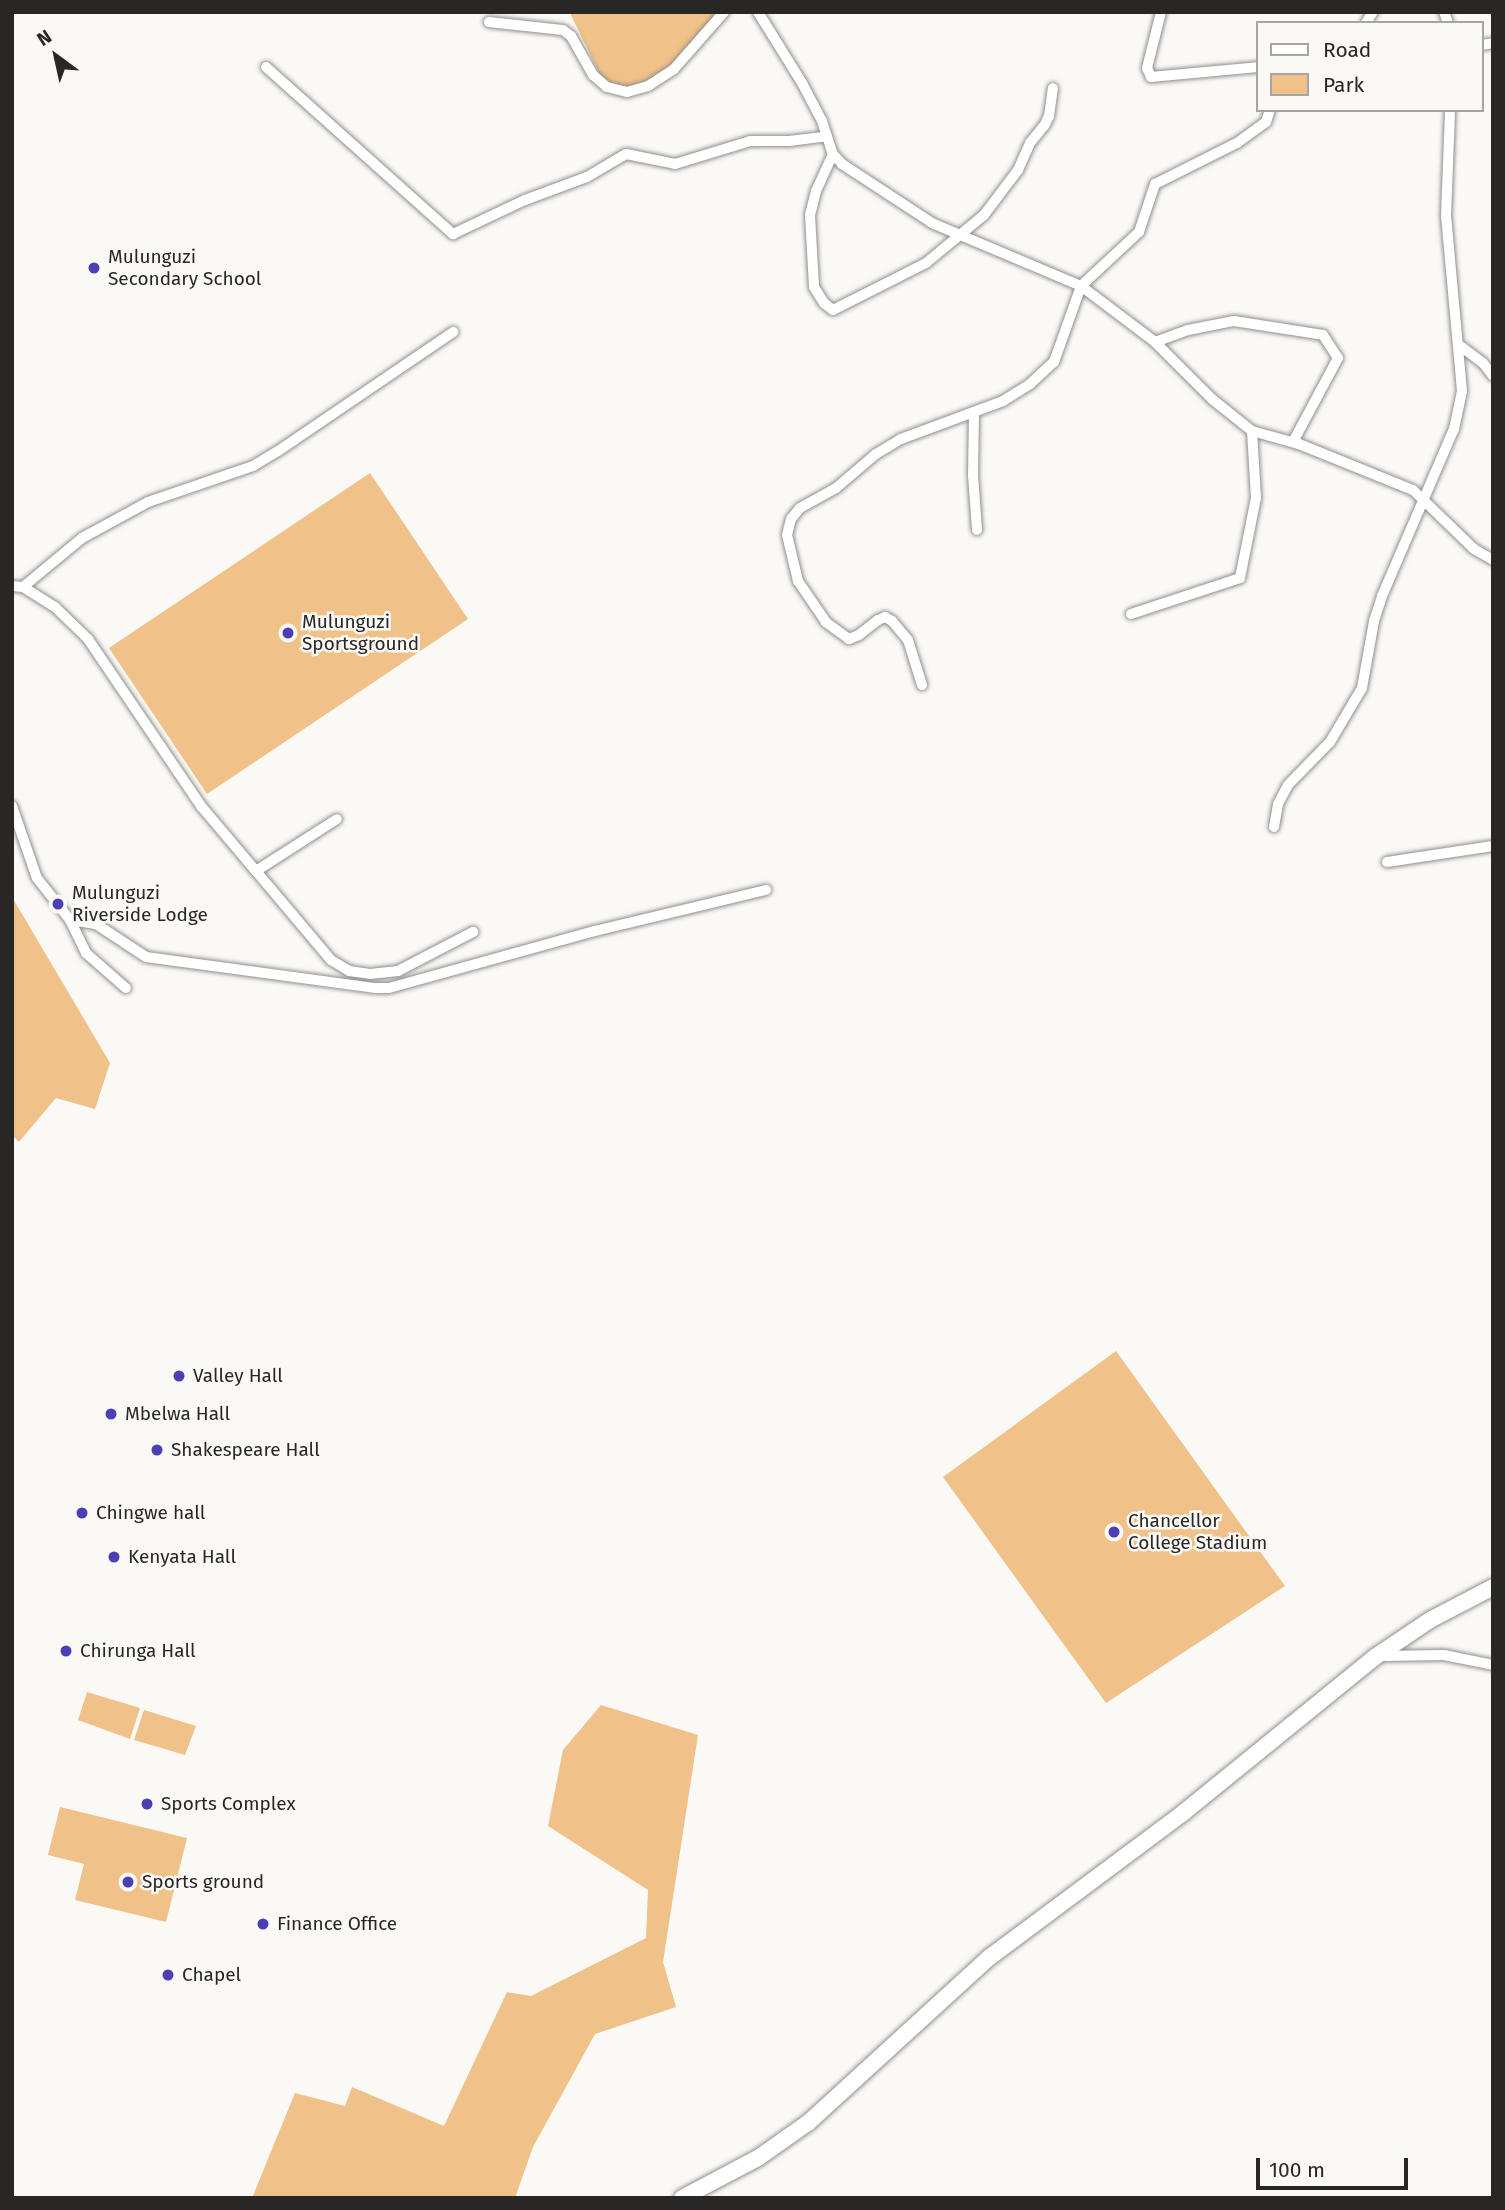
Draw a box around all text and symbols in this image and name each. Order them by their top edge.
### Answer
north arrow [21,21,91,91]
legend [1256,21,1484,112]
text: N [33,25,56,51]
text: Road [1323,37,1371,63]
text: Park [1323,72,1364,98]
place label: Mulunguzi Secondary School [108,246,261,290]
marker: Mulunguzi Secondary School [86,260,102,276]
place label: Mulunguzi Sportsground [302,611,419,655]
marker: Mulunguzi Sportsground [280,625,296,641]
place label: Mulunguzi Riverside Lodge [72,882,208,926]
marker: Mulunguzi Riverside Lodge [50,896,66,912]
place label: Valley Hall [193,1365,283,1387]
marker: Valley Hall [171,1368,187,1384]
place label: Mbelwa Hall [125,1403,230,1425]
marker: Mbelwa Hall [103,1406,119,1422]
place label: Shakespeare Hall [171,1439,320,1461]
marker: Shakespeare Hall [149,1442,165,1458]
place label: Chingwe hall [96,1502,205,1524]
marker: Chingwe hall [74,1505,90,1521]
place label: Chancellor College Stadium [1128,1510,1267,1554]
marker: Chancellor College Stadium [1106,1524,1122,1540]
place label: Kenyata Hall [128,1546,236,1568]
marker: Kenyata Hall [106,1549,122,1565]
place label: Chirunga Hall [80,1640,196,1662]
marker: Chirunga Hall [58,1643,74,1659]
place label: Sports Complex [161,1793,296,1815]
marker: Sports Complex [139,1796,155,1812]
place label: Sports ground [142,1871,264,1893]
marker: Sports ground [120,1874,136,1890]
place label: Finance Office [277,1913,397,1935]
marker: Finance Office [255,1916,271,1932]
place label: Chapel [182,1964,241,1986]
marker: Chapel [160,1967,176,1983]
scale bar [1260,2144,1412,2188]
text: 100 m [1269,2157,1325,2183]

